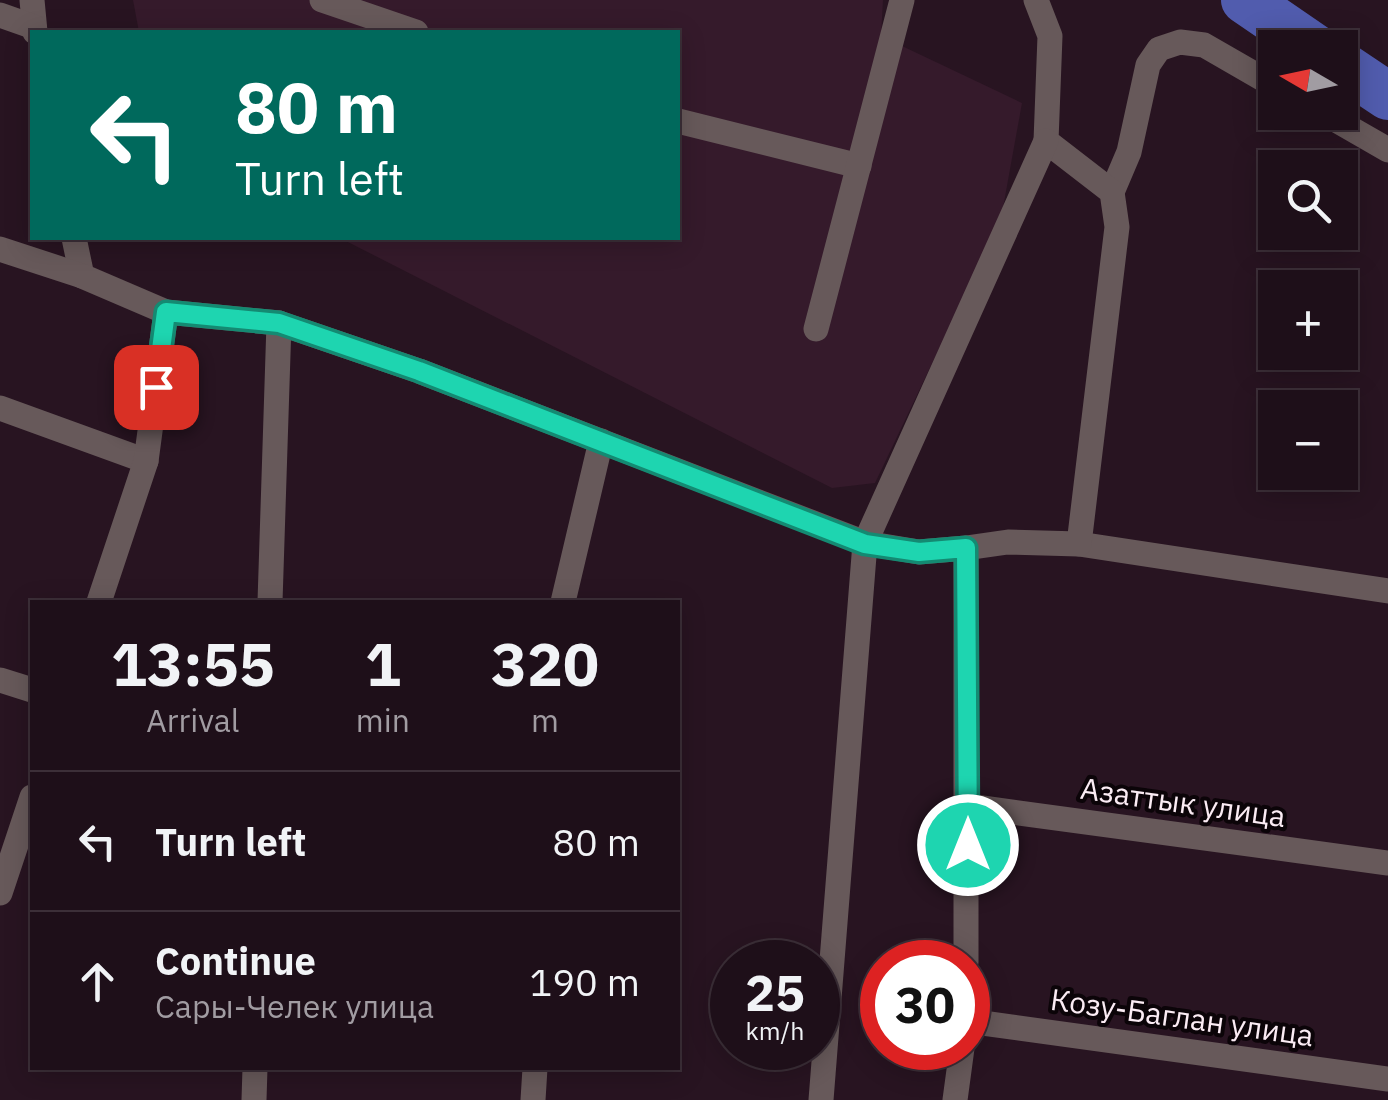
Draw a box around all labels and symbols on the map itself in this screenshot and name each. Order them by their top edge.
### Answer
north arrow [1258,30,1358,130]
pin [114,345,199,430]
street label: Азаттык улица [1078,768,1288,835]
position arrow [916,793,1020,897]
speed limit sign: 30 [860,940,990,1070]
street label: Козу-Баглан улица [1048,979,1316,1054]

